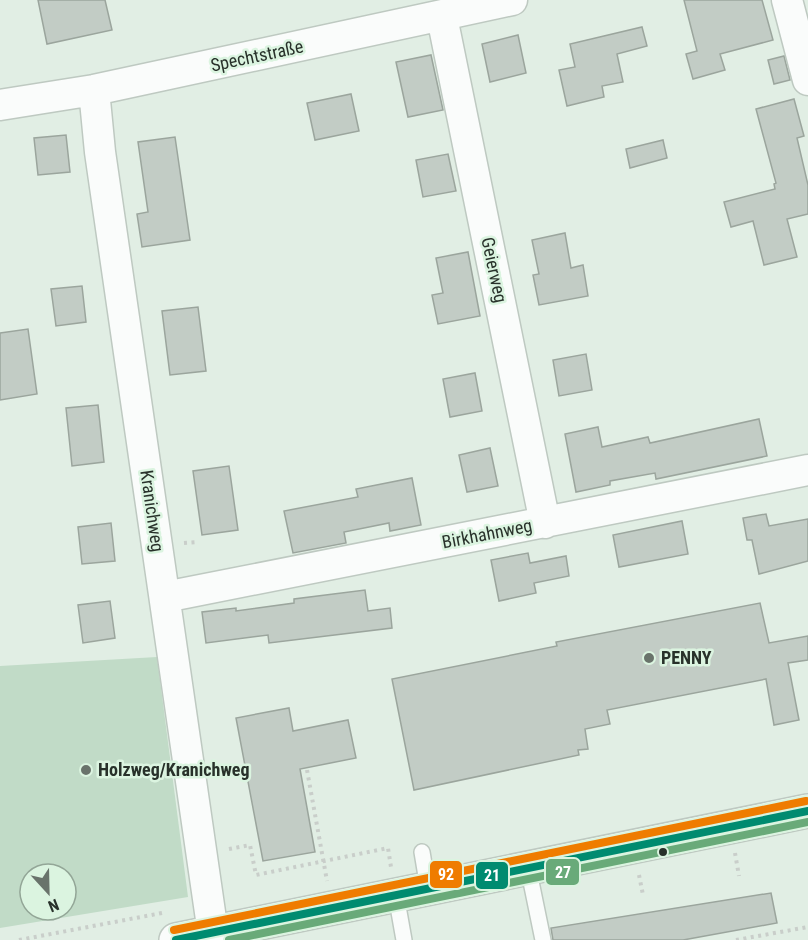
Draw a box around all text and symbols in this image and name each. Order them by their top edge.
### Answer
street label: Spechtstraße [209,35,305,76]
street label: Geierweg [477,235,512,305]
street label: Kranichweg [136,469,169,553]
street label: Birkhahnweg [440,514,534,553]
place label: PENNY [661,647,712,668]
marker: PENNY [642,651,656,665]
place label: Holzweg/Kranichweg [98,759,249,780]
marker: Holzweg/Kranichweg [79,763,93,777]
unlabelled marker [657,846,669,858]
line badge: 27 [545,858,580,886]
line badge: 92 [429,860,463,889]
line badge: 21 [475,861,509,890]
north arrow [18,862,78,922]
text: 27 [555,863,571,882]
text: 92 [438,865,454,884]
text: 21 [484,866,500,885]
text: N [45,895,62,916]

